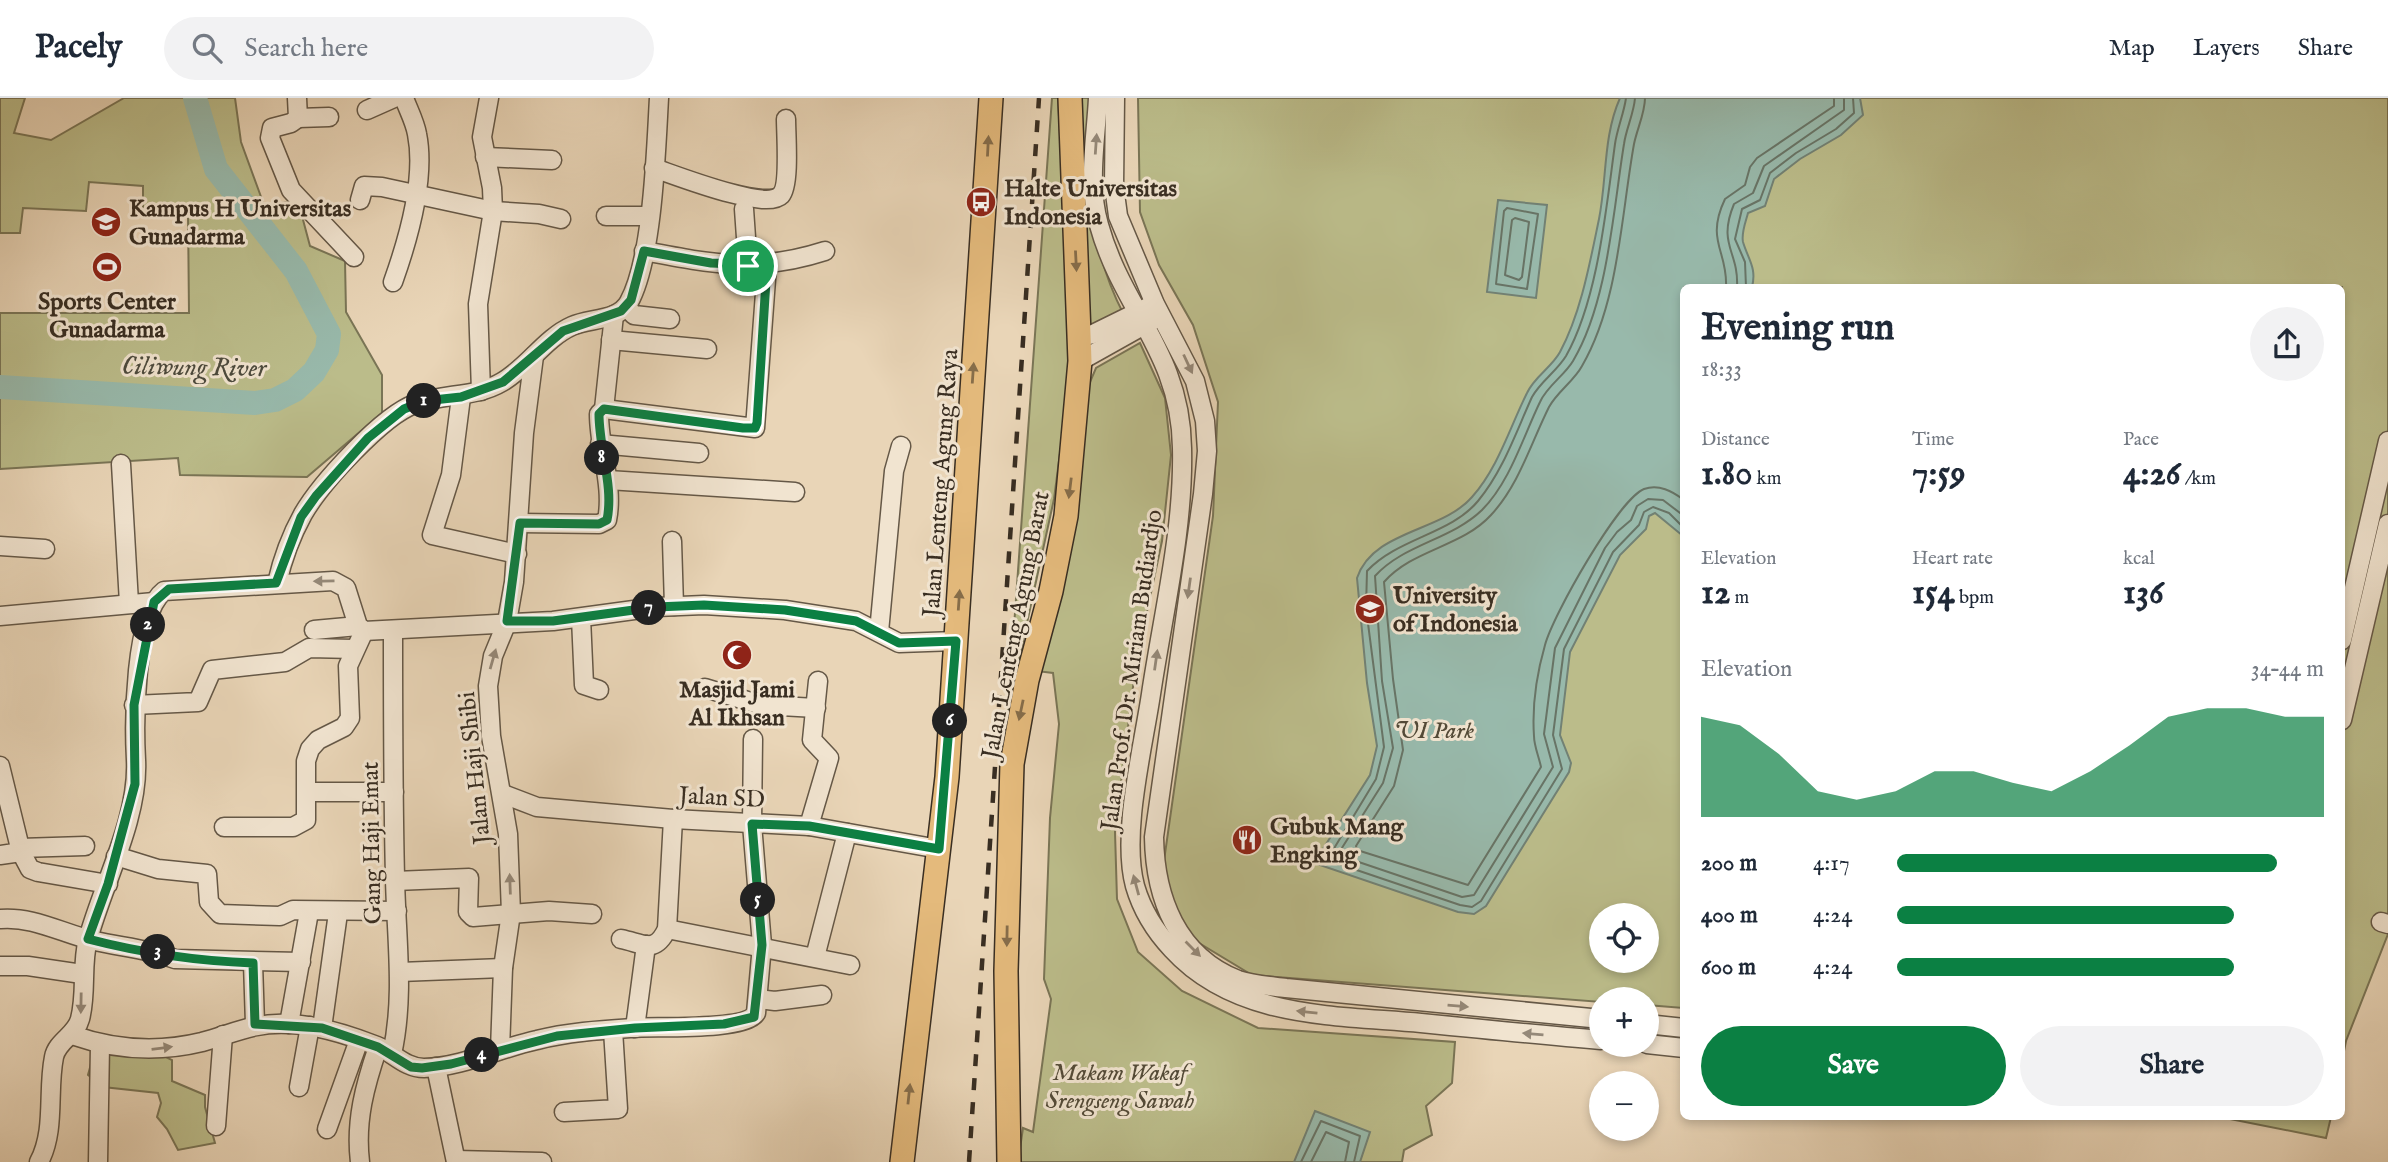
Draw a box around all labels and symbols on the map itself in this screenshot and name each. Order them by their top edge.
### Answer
one-way arrow [1091,132,1102,154]
one-way arrow [983,134,994,156]
place label: Halte Universitas Indonesia [1004,174,1178,233]
bus stop icon: Halte Universitas Indonesia [964,185,998,219]
place label: Kampus H Universitas Gunadarma [129,194,352,253]
school or university icon: Kampus H Universitas Gunadarma [89,205,123,239]
pin [718,236,778,296]
sports icon: Sports Center Gunadarma [90,250,124,284]
one-way arrow [1071,250,1082,272]
place label: Sports Center Gunadarma [38,287,176,346]
street label: Jalan Lenteng Agung Raya [916,347,966,621]
water label: Ciliwung River [121,350,268,386]
one-way arrow [1182,354,1193,374]
one-way arrow [967,361,978,383]
pin: 1 [406,384,442,418]
pin: 8 [584,440,620,476]
one-way arrow [1064,477,1075,499]
street label: Jalan Lenteng Agung Barat [975,489,1058,765]
street label: Jalan Prof. Dr. Miriam Budiardjo [1094,508,1170,836]
one-way arrow [313,575,335,587]
one-way arrow [1184,577,1195,599]
place label: University of Indonesia [1392,581,1518,640]
one-way arrow [953,589,964,611]
pin: 7 [632,590,666,626]
school or university icon: University of Indonesia [1353,592,1387,626]
pin: 2 [130,608,166,642]
mosque icon: Masjid Jami Al Ikhsan [720,638,754,672]
one-way arrow [488,648,498,669]
one-way arrow [1151,649,1162,671]
place label: Masjid Jami Al Ikhsan [679,675,796,734]
street label: Jalan Haji Shibi [452,690,499,849]
one-way arrow [1015,699,1026,721]
pin: 6 [932,704,968,738]
park label: UI Park [1394,716,1474,747]
street label: Gang Haji Emat [356,761,389,925]
street label: Jalan SD [675,781,766,816]
place label: Gubuk Mang Engking [1270,812,1404,871]
restaurant icon: Gubuk Mang Engking [1230,823,1264,857]
one-way arrow [504,873,515,895]
one-way arrow [1130,874,1141,896]
pin: 5 [740,882,776,918]
one-way arrow [1001,925,1013,947]
pin: 3 [140,934,176,970]
one-way arrow [1185,940,1201,957]
one-way arrow [75,992,87,1014]
one-way arrow [1447,1000,1469,1011]
one-way arrow [1296,1007,1318,1018]
one-way arrow [1522,1029,1544,1040]
pin: 4 [464,1038,500,1072]
one-way arrow [152,1042,174,1053]
park label: Makam Wakaf Srengseng Sawah [1046,1058,1194,1117]
one-way arrow [904,1083,915,1105]

